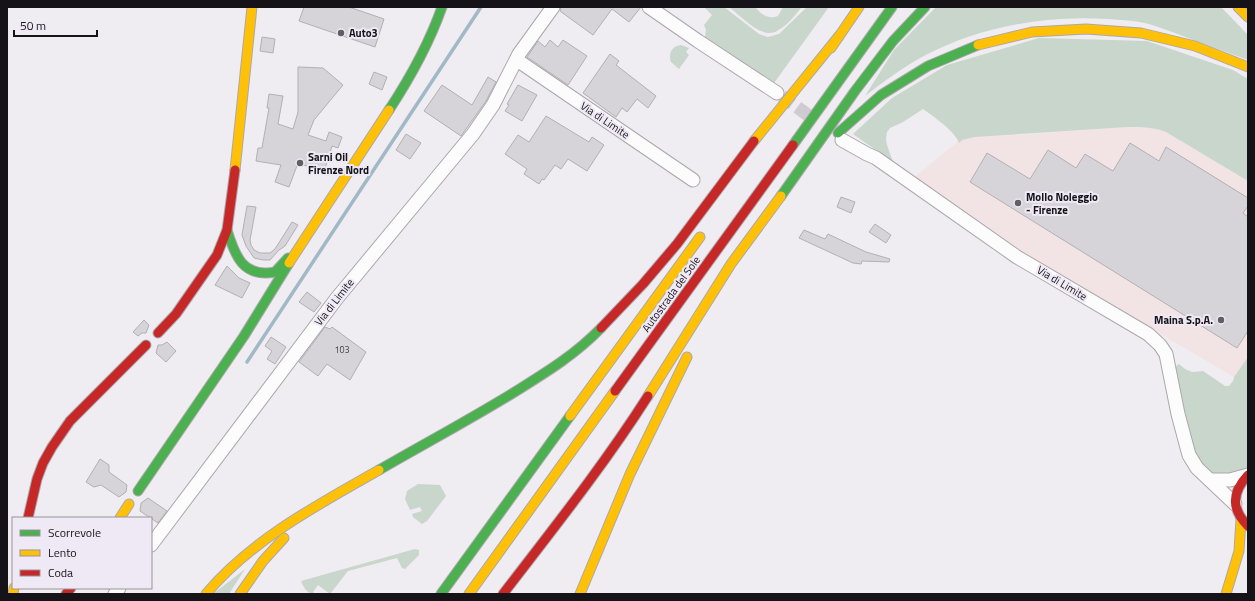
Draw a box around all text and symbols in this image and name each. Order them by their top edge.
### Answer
scale bar [14,12,97,38]
text: 50 m [20,16,46,35]
place label: Auto3 [349,25,378,41]
marker: Auto3 [336,28,346,38]
street label: Via di Limite [577,98,633,143]
place label: Sarni Oil Firenze Nord [308,149,369,178]
marker: Sarni Oil Firenze Nord [295,158,305,168]
place label: Mollo Noleggio - Firenze [1026,189,1098,218]
marker: Mollo Noleggio - Firenze [1013,198,1023,208]
street label: Autostrada del Sole [638,252,704,335]
street label: Via di Limite [1034,262,1091,305]
street label: Via di Limite [310,275,358,329]
place label: Maina S.p.A. [1154,312,1213,328]
marker: Maina S.p.A. [1216,315,1226,325]
house number: 103 [334,343,350,356]
legend [12,517,152,589]
text: Scorrevole [48,523,101,542]
text: Lento [48,543,77,562]
text: Coda [48,563,73,582]

